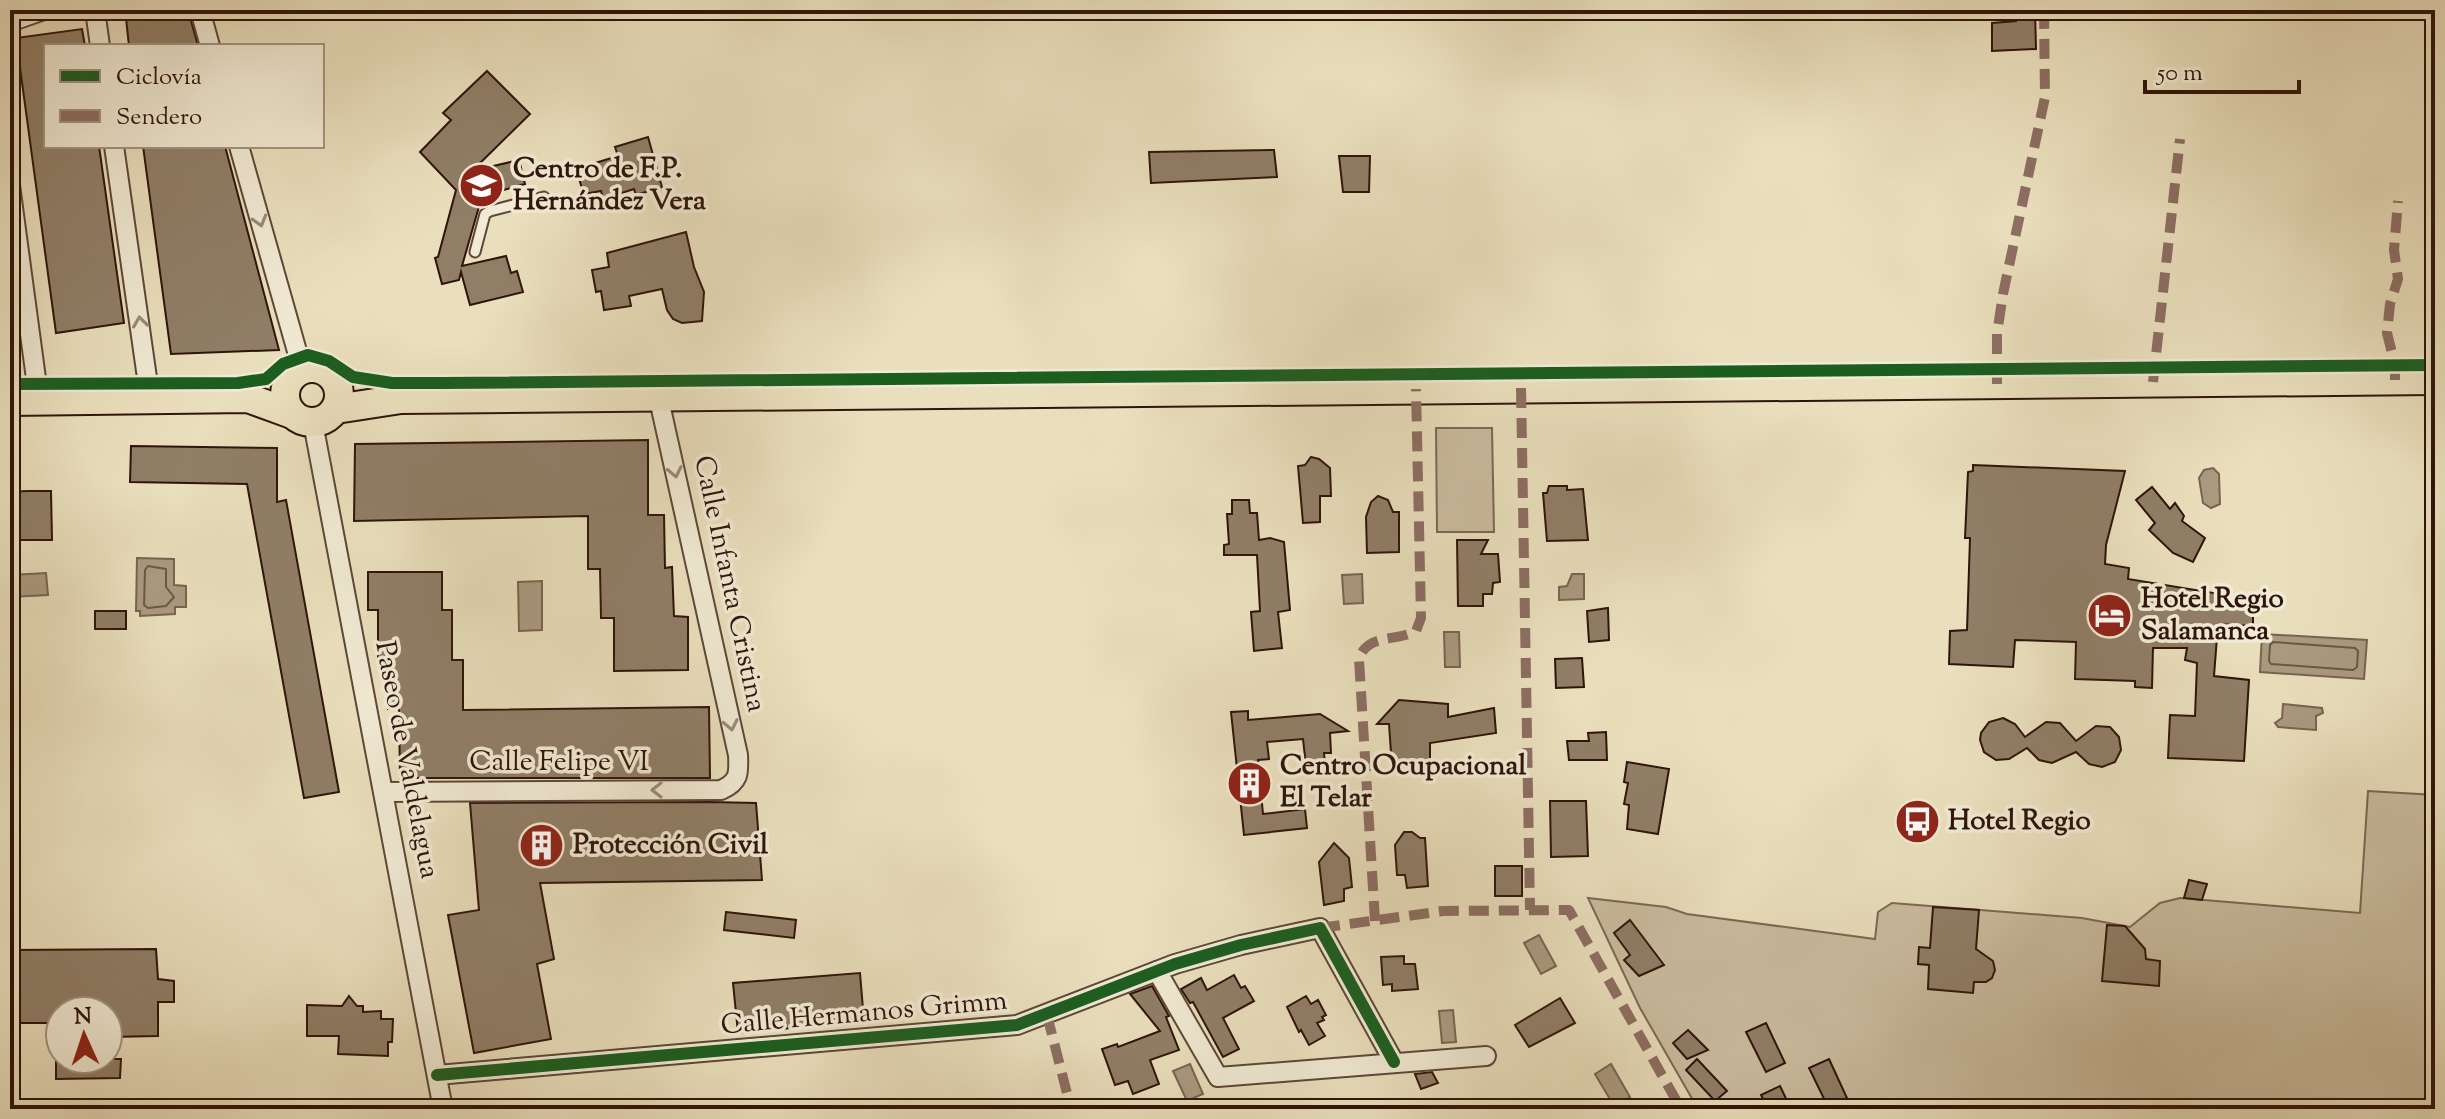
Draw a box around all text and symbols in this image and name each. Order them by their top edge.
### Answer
legend [44,44,324,148]
scale bar [2145,44,2299,94]
text: 50 m [2155,57,2203,91]
text: Ciclovía [116,61,202,95]
text: Sendero [116,101,202,135]
place label: Centro de F.P. Hernández Vera [513,150,706,222]
school or university icon: Centro de F.P. Hernández Vera [458,162,506,210]
one-way arrow [251,214,267,228]
one-way arrow [132,315,149,329]
street label: Calle Infanta Cristina [682,452,776,716]
one-way arrow [666,464,683,478]
place label: Hotel Regio Salamanca [2141,580,2284,652]
hotel icon: Hotel Regio Salamanca [2086,592,2134,640]
street label: Paseo de Valdelagua [363,638,449,882]
one-way arrow [722,718,739,732]
street label: Calle Felipe VI [469,743,649,783]
place label: Centro Ocupacional El Telar [1280,747,1526,819]
building icon: Centro Ocupacional El Telar [1225,759,1273,807]
one-way arrow [650,781,663,799]
bus stop icon: Hotel Regio [1893,798,1941,846]
place label: Hotel Regio [1948,802,2091,842]
building icon: Protección Civil [518,822,566,870]
place label: Protección Civil [573,826,768,866]
street label: Calle Hermanos Grimm [719,982,1009,1046]
north arrow [44,995,124,1075]
text: N [74,1002,93,1034]

